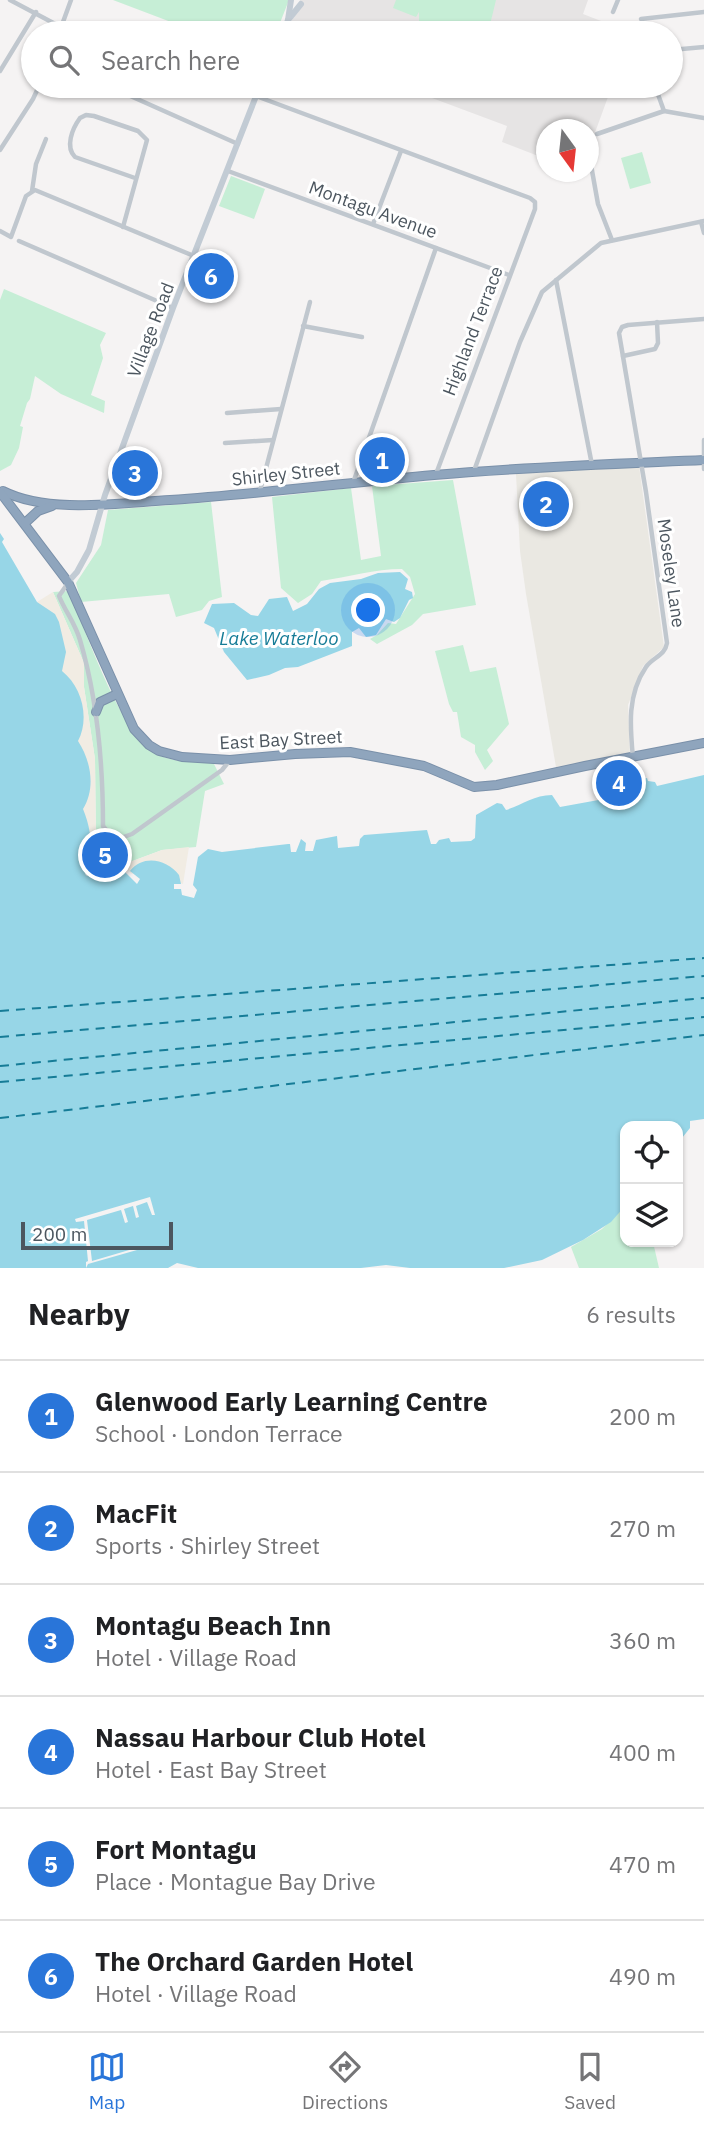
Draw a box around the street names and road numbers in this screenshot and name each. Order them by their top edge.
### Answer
street label: Montagu Avenue [306,176,441,243]
street label: Highland Terrace [437,263,508,399]
street label: Village Road [122,279,179,380]
street label: Shirley Street [230,456,341,491]
street label: Moseley Lane [652,517,691,629]
street label: East Bay Street [219,725,343,754]

